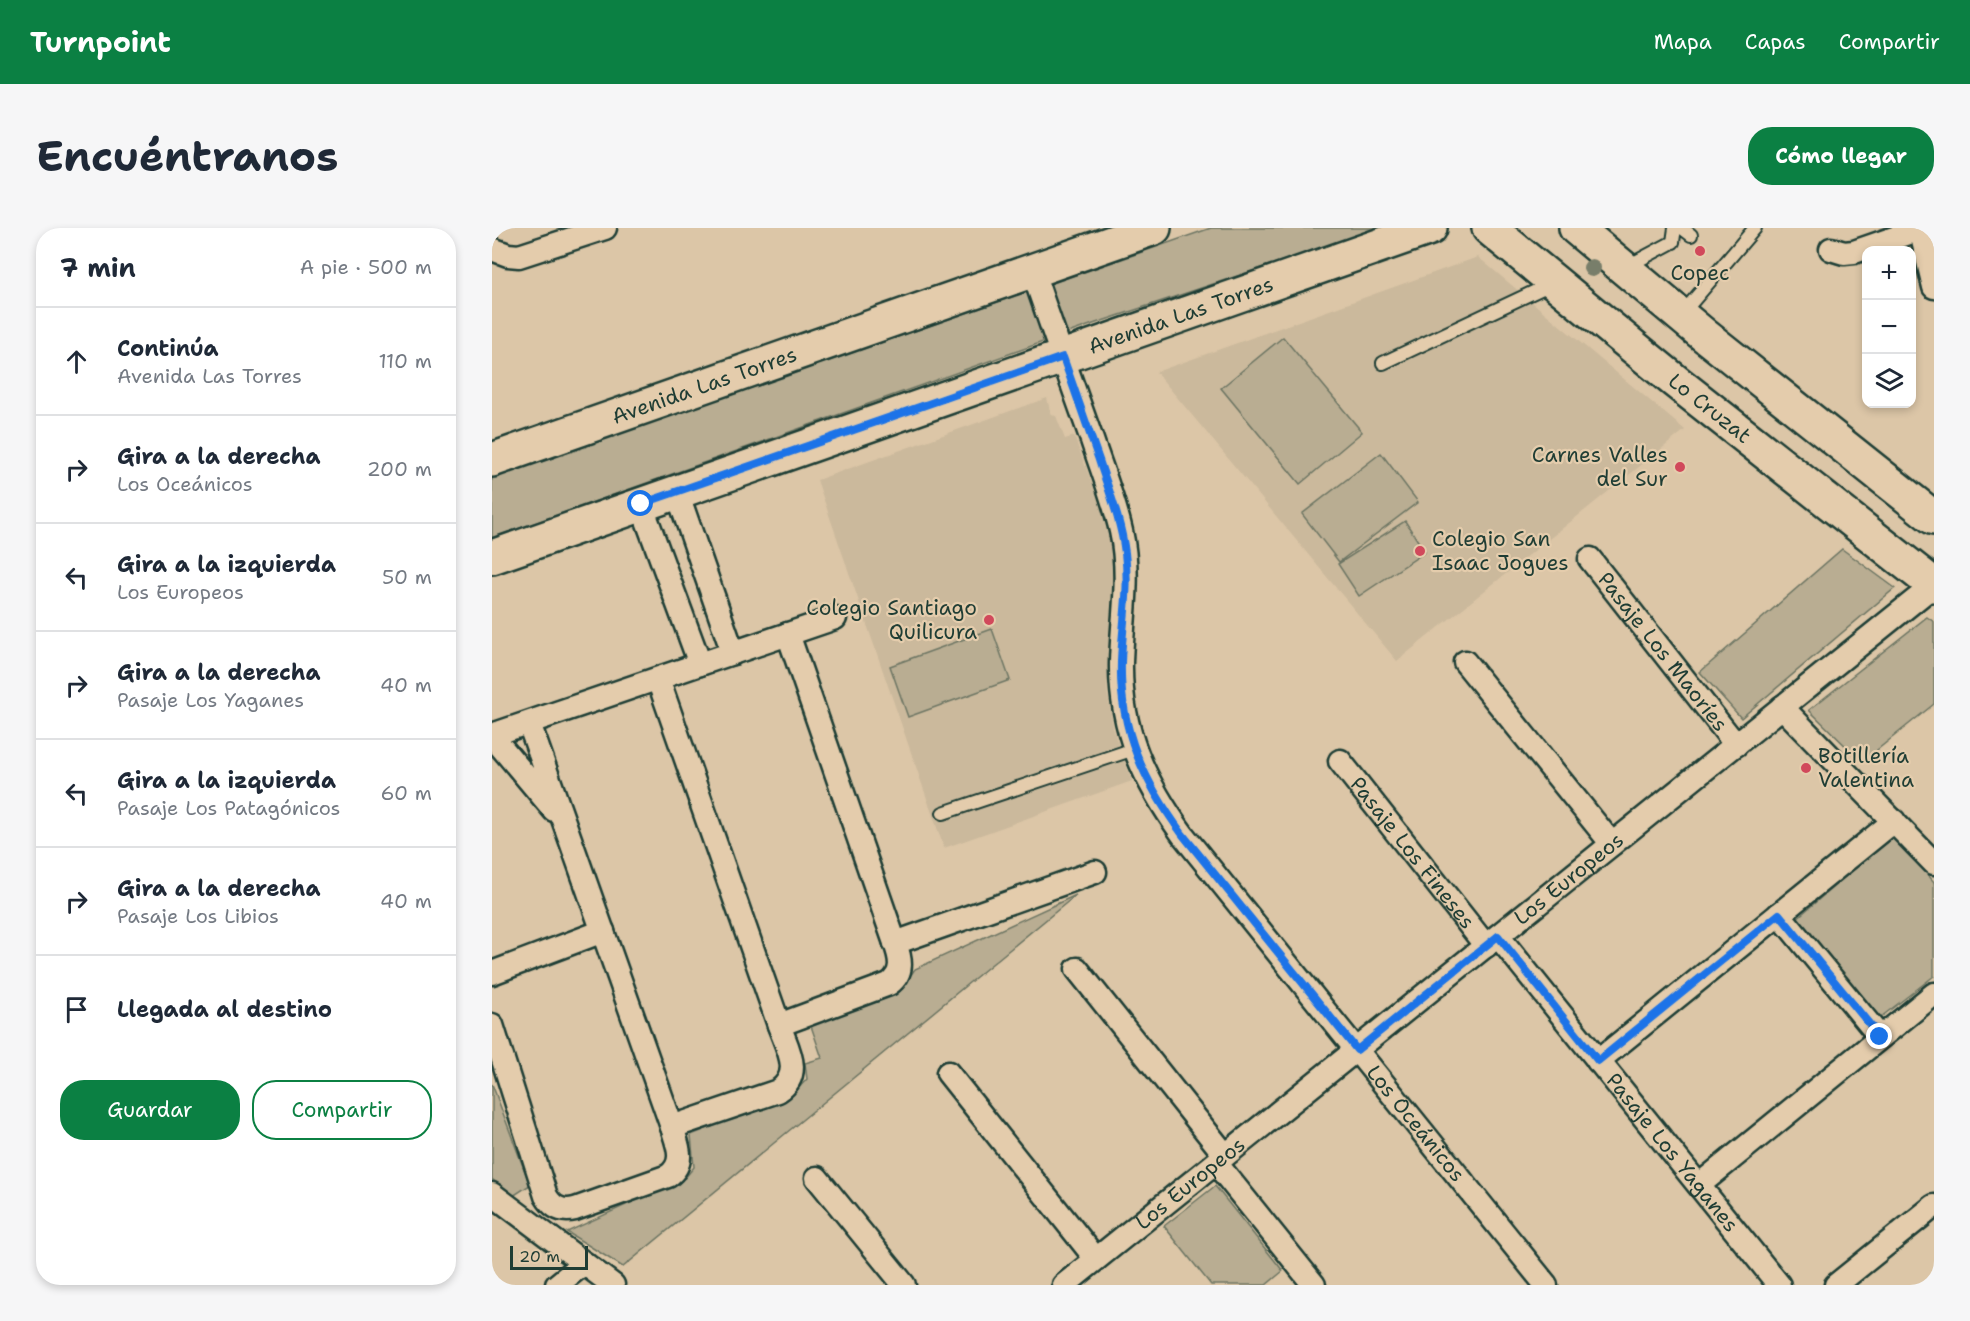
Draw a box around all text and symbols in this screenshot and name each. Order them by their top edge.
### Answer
text: Turnpoint [30,23,171,61]
text: Mapa [1654,28,1712,56]
text: Capas [1745,28,1806,56]
text: Compartir [1839,28,1940,56]
button: Cómo llegar [1748,127,1934,185]
text: Encuéntranos [36,128,338,184]
marker: Copec [1693,244,1707,258]
map controls [1862,246,1916,408]
button: + [1862,246,1916,300]
text: 7 min [60,250,136,285]
text: A pie · 500 m [300,254,432,280]
place label: Copec [1670,259,1730,287]
street label: Avenida Las Torres [1084,270,1277,361]
button: − [1862,300,1916,354]
text: Continúa [117,334,219,363]
street label: Avenida Las Torres [608,340,801,431]
icon: ahead [60,345,93,378]
text: 110 m [378,348,432,374]
button: layers [1862,354,1916,408]
text: Avenida Las Torres [117,363,302,389]
street label: Lo Cruzat [1662,367,1757,450]
place label: Carnes Valles del Sur [1532,441,1668,493]
text: Gira a la derecha [117,442,321,471]
icon: right [60,453,93,486]
text: 200 m [367,456,432,482]
marker: Carnes Valles del Sur [1673,460,1687,474]
text: Los Oceánicos [117,471,253,497]
route start [627,490,653,516]
place label: Colegio San Isaac Jogues [1432,525,1569,577]
marker: Colegio San Isaac Jogues [1413,544,1427,558]
text: Gira a la izquierda [117,550,336,579]
icon: left [60,561,93,594]
text: 50 m [382,564,432,590]
street label: Pasaje Los Maoríes [1592,566,1734,737]
text: Los Europeos [117,579,244,605]
place label: Colegio Santiago Quilicura [806,594,977,646]
marker: Colegio Santiago Quilicura [982,613,996,627]
text: Gira a la derecha [117,658,321,687]
icon: right [60,669,93,702]
text: 40 m [380,672,432,698]
text: Pasaje Los Yaganes [117,687,304,713]
place label: Botillería Valentina [1818,742,1914,794]
marker: Botillería Valentina [1799,761,1813,775]
text: Gira a la izquierda [117,766,336,795]
street label: Pasaje Los Fineses [1344,771,1481,935]
icon: left [60,777,93,810]
text: 60 m [380,780,432,806]
text: Pasaje Los Patagónicos [117,795,340,821]
street label: Los Europeos [1508,826,1630,931]
text: Gira a la derecha [117,874,321,903]
icon: right [60,885,93,918]
text: 40 m [380,888,432,914]
text: Pasaje Los Libios [117,903,279,929]
icon: arrive [60,993,93,1026]
text: Llegada al destino [117,995,332,1024]
route end [1866,1023,1892,1049]
street label: Los Oceánicos [1360,1059,1471,1188]
street label: Pasaje Los Yaganes [1600,1067,1745,1238]
button: Guardar [60,1080,240,1140]
button: Compartir [252,1080,432,1140]
street label: Los Europeos [1130,1131,1251,1236]
scale bar [510,1243,588,1270]
text: 20 m [519,1246,560,1267]

